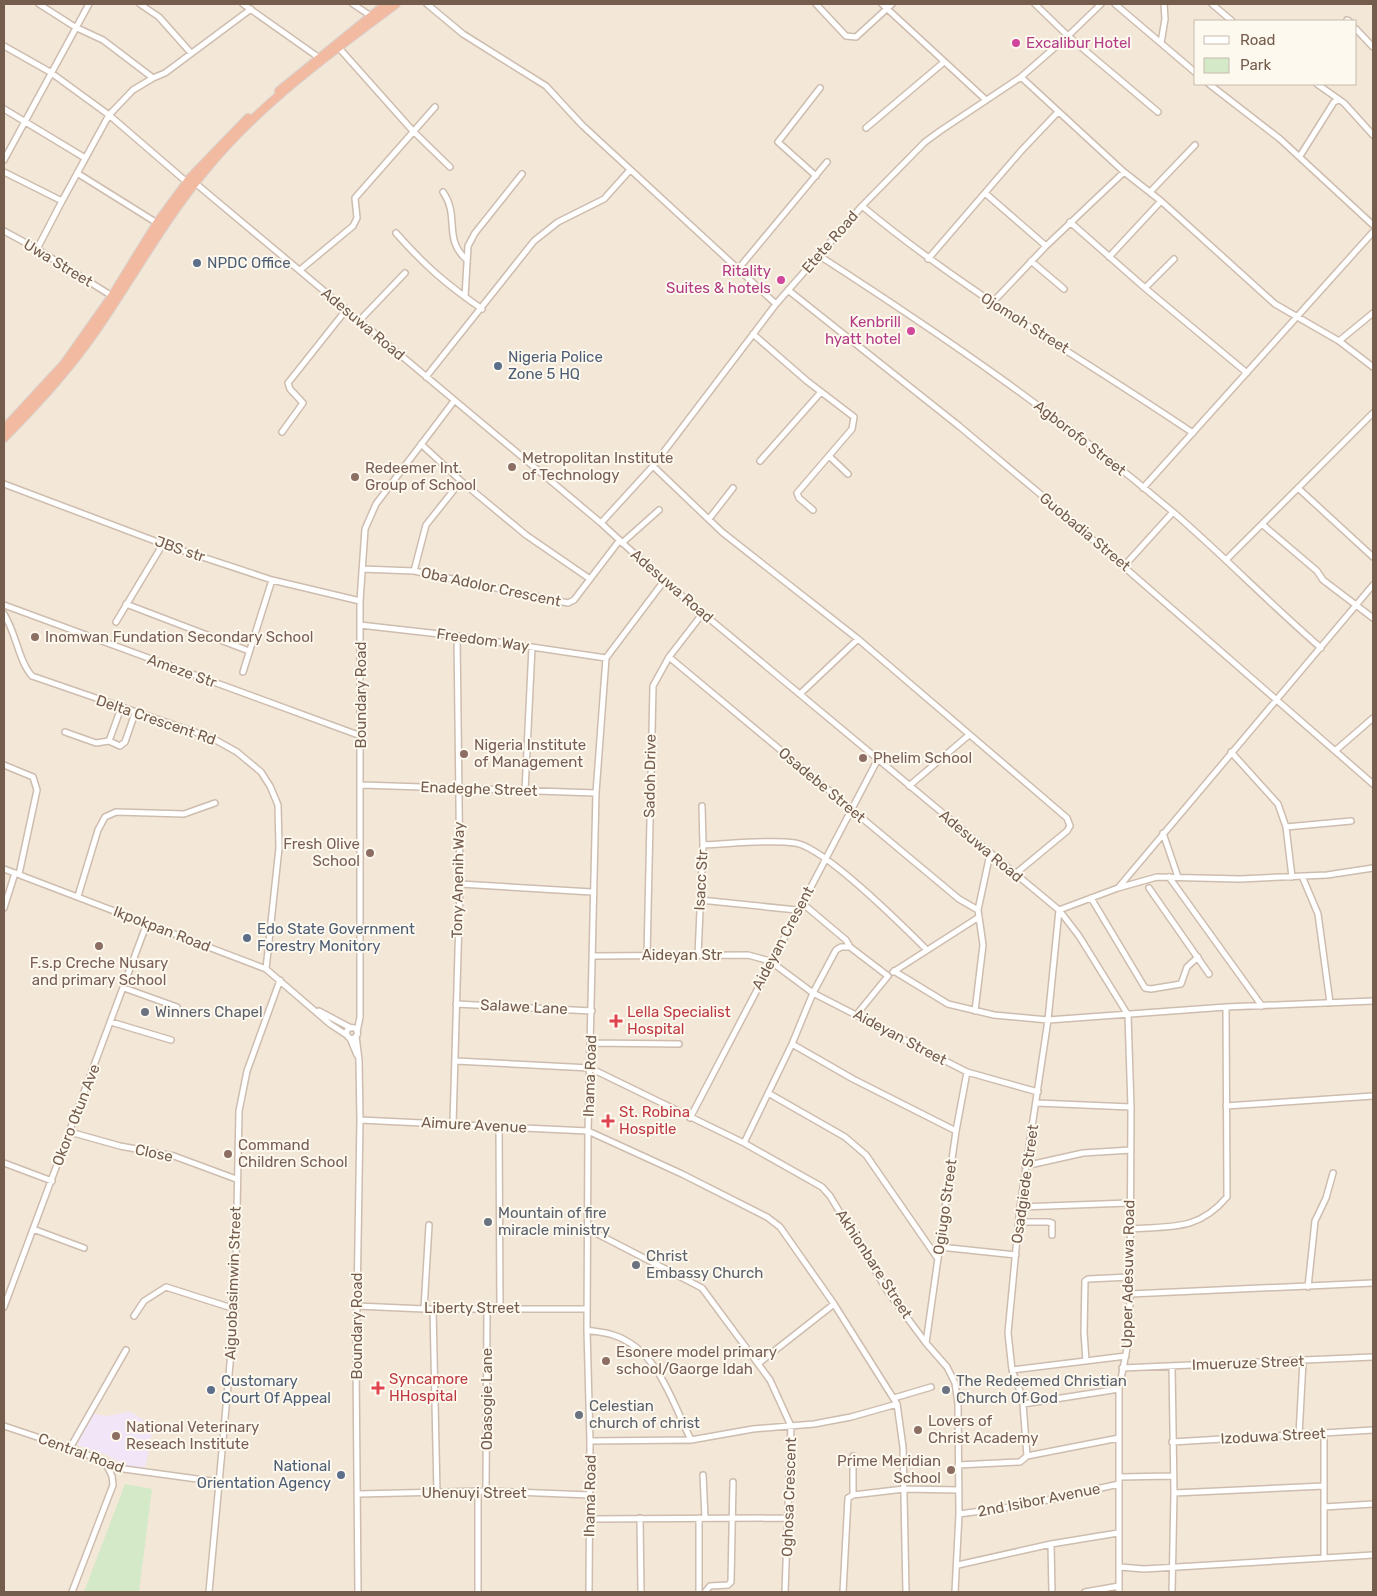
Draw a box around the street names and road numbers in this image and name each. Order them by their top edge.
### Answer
street label: Etete Road [798,207,862,277]
street label: Uwa Street [20,235,96,291]
street label: Adesuwa Road [318,284,408,364]
street label: Ojomoh Street [978,289,1073,357]
street label: Agborofo Street [1030,396,1130,480]
street label: Guobadia Street [1036,489,1134,575]
street label: JBS str [153,532,208,566]
street label: Adesuwa Road [627,545,717,627]
street label: Oba Adolor Crescent [419,563,563,611]
street label: Freedom Way [436,625,530,655]
street label: Boundary Road [352,642,370,748]
street label: Ameze Str [145,650,219,692]
street label: Delta Crescent Rd [94,691,218,749]
street label: Sadoh Drive [640,734,660,818]
street label: Osadebe Street [775,743,869,827]
street label: Enadeghe Street [420,778,538,800]
street label: Adesuwa Road [936,806,1026,886]
street label: Tony Anenih Way [448,821,468,939]
street label: Isacc Str [690,849,712,911]
street label: Aideyan Cresent [748,883,818,993]
street label: Ikpokpan Road [111,902,213,956]
street label: Aideyan Str [642,946,723,964]
street label: Salawe Lane [480,996,568,1018]
street label: Aideyan Street [850,1005,950,1069]
street label: Ihama Road [580,1035,600,1117]
street label: Okoro Otun Ave [48,1062,104,1168]
street label: Aimure Avenue [421,1113,527,1137]
street label: Osadgiede Street [1008,1123,1042,1245]
street label: Close [133,1140,175,1166]
street label: Ogiugo Street [929,1158,961,1256]
street label: Upper Adesuwa Road [1118,1199,1138,1349]
street label: Aiguobasimwin Street [221,1206,245,1360]
street label: Akhionbare Street [832,1206,916,1322]
street label: Boundary Road [348,1273,366,1379]
street label: Liberty Street [424,1299,520,1317]
street label: Obasogie Lane [478,1348,496,1450]
street label: Imueruze Street [1191,1352,1305,1374]
street label: Izoduwa Street [1220,1424,1326,1448]
street label: Central Road [36,1429,126,1477]
street label: Oghosa Crescent [778,1437,800,1557]
street label: Ihama Road [580,1455,600,1537]
street label: 2nd Isibor Avenue [976,1479,1102,1521]
street label: Uhenuyi Street [421,1484,527,1502]

